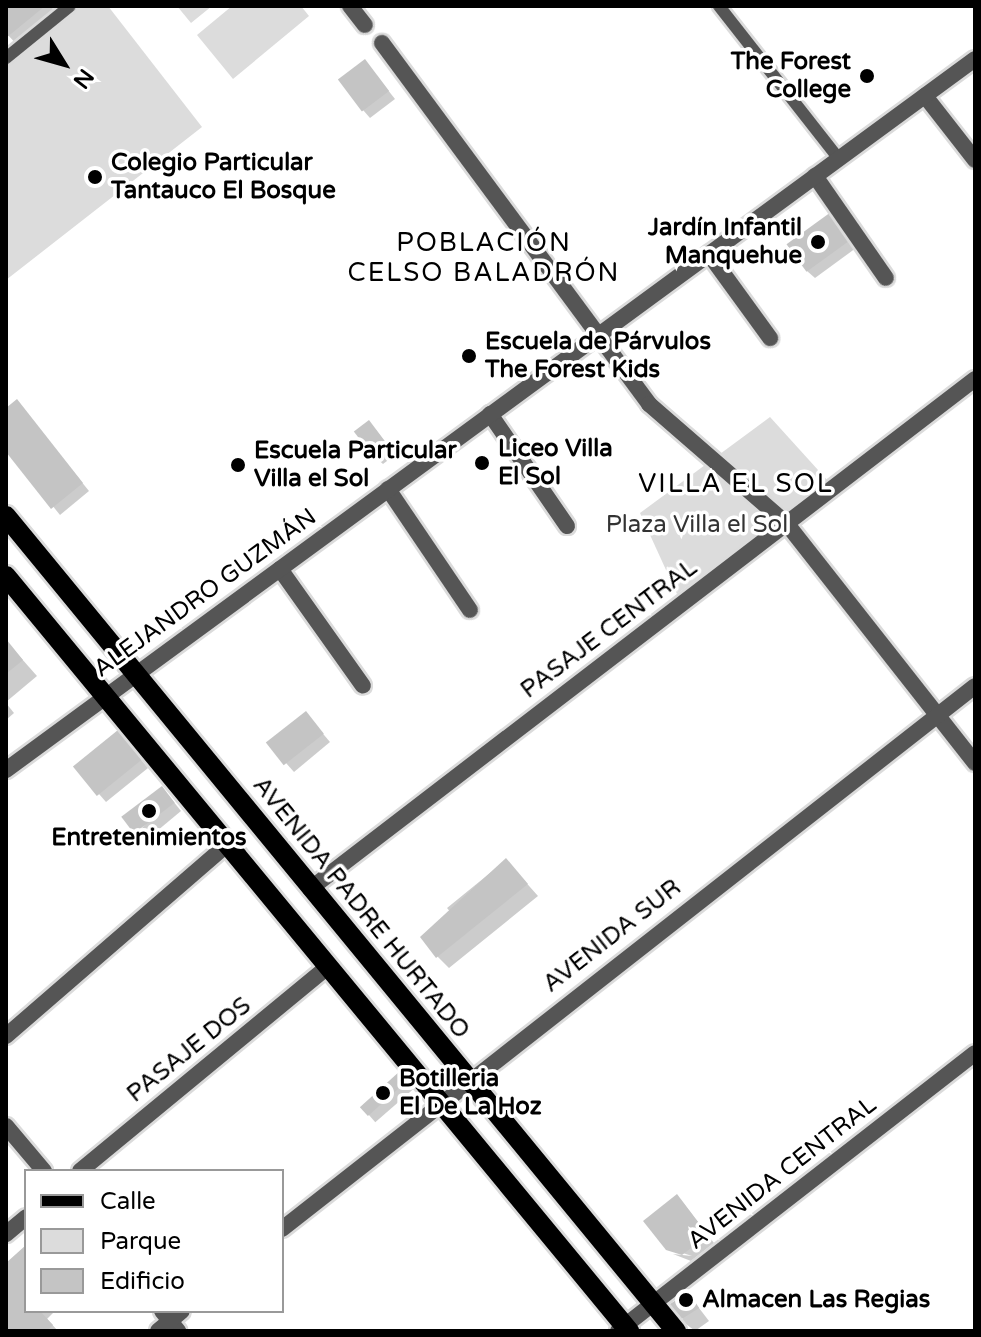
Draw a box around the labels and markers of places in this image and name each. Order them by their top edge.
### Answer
place label: The Forest College [731,48,851,104]
marker: The Forest College [858,67,876,85]
place label: Colegio Particular Tantauco El Bosque [111,149,336,205]
marker: Colegio Particular Tantauco El Bosque [86,168,104,186]
place label: Jardín Infantil Manquehue [648,214,802,270]
marker: Jardín Infantil Manquehue [809,233,827,251]
place label: Escuela de Párvulos The Forest Kids [485,328,711,384]
marker: Escuela de Párvulos The Forest Kids [460,347,478,365]
place label: Liceo Villa El Sol [498,435,613,491]
place label: Escuela Particular Villa el Sol [254,437,457,493]
marker: Liceo Villa El Sol [473,454,491,472]
marker: Escuela Particular Villa el Sol [229,456,247,474]
marker: Entretenimientos [140,802,158,820]
place label: Entretenimientos [51,824,247,852]
place label: Botilleria El De La Hoz [399,1065,542,1121]
marker: Botilleria El De La Hoz [374,1084,392,1102]
place label: Almacen Las Regias [702,1286,930,1314]
marker: Almacen Las Regias [677,1291,695,1309]

